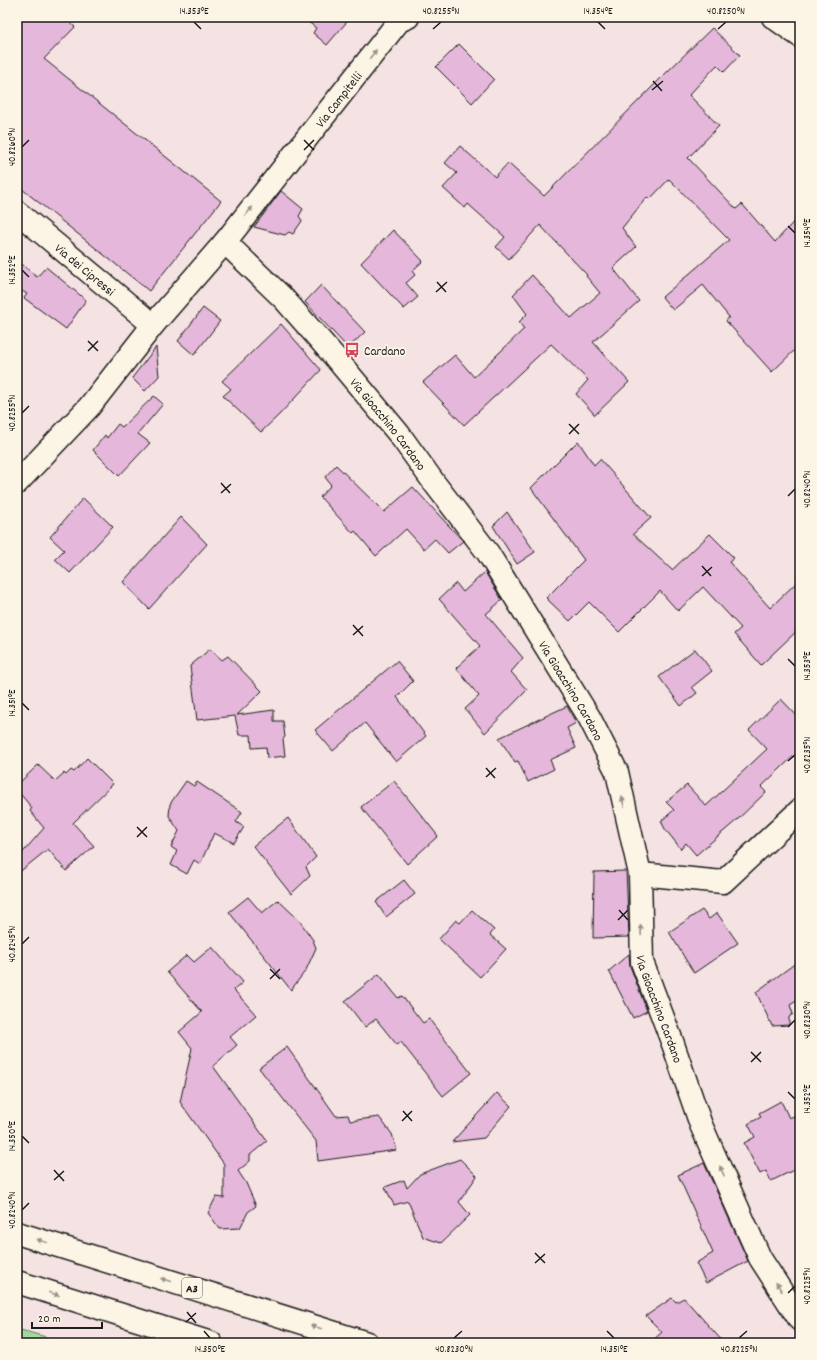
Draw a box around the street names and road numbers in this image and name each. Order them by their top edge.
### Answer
street label: Via Campitelli [312,68,368,133]
street label: Via dei Cipressi [49,240,119,302]
street label: Via Gioacchino Cardano [344,375,430,476]
street label: Via Gioacchino Cardano [532,638,607,745]
street label: Via Gioacchino Cardano [630,955,686,1066]
road number: A3 [182,1278,202,1298]

